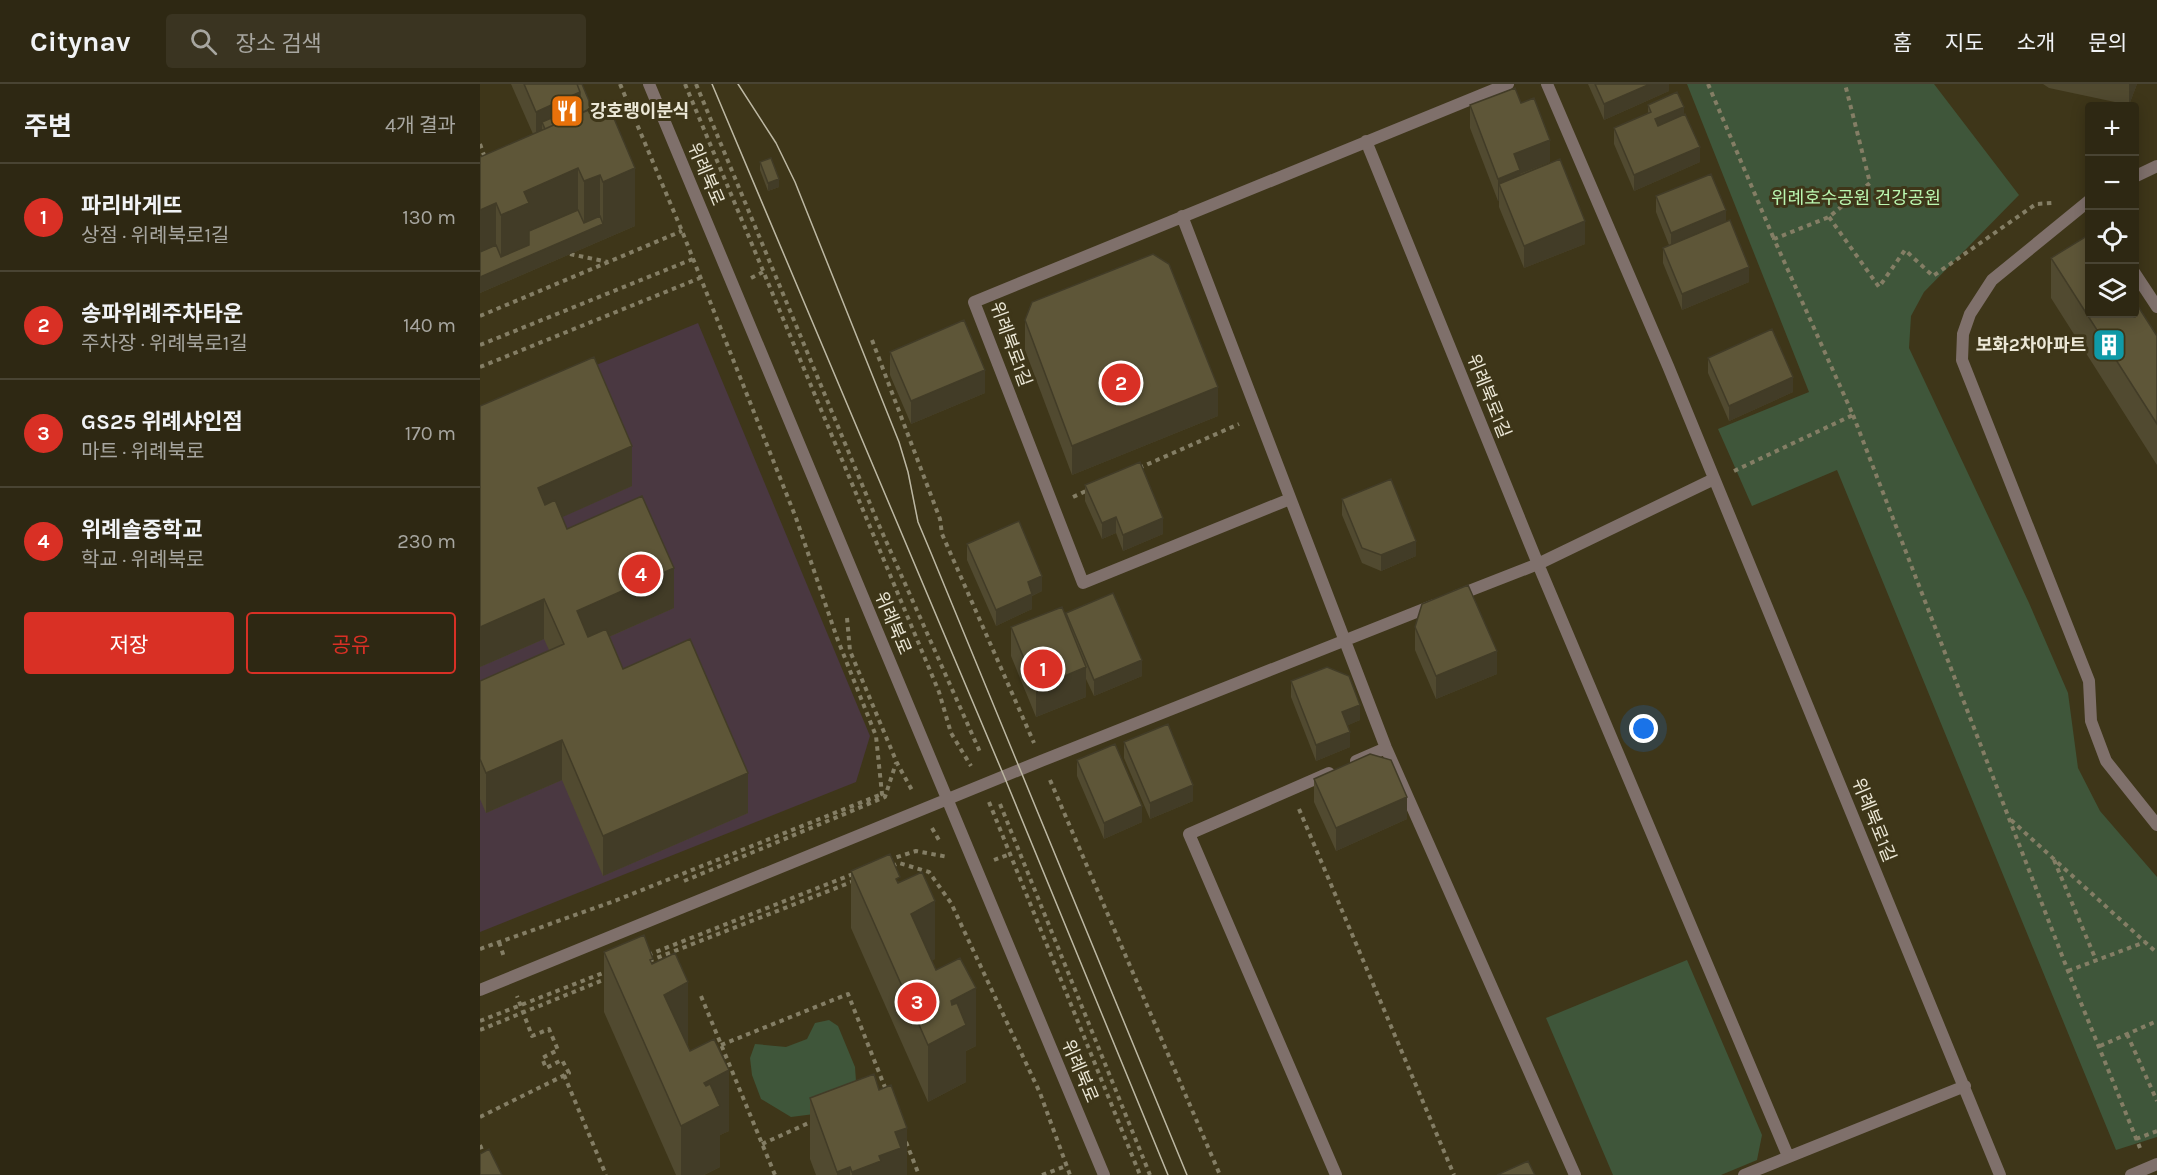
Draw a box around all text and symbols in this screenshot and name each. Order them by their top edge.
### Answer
search box [166,14,586,68]
text: Citynav [30,25,130,58]
icon: search [187,25,220,58]
text: 장소 검색 [235,31,322,57]
text: 홈 [1893,31,1912,55]
text: 지도 [1945,31,1984,55]
text: 소개 [2017,31,2055,55]
text: 문의 [2088,31,2127,55]
restaurant icon: 강호랭이분식 [549,93,585,129]
place label: 강호랭이분식 [590,100,689,122]
map controls [2085,102,2139,318]
button: + [2085,102,2139,156]
text: 주변 [24,111,72,142]
text: 4개 결과 [385,114,456,137]
street label: 위례북로 [683,139,729,209]
button: − [2085,156,2139,210]
park label: 위례호수공원 건강공원 [1771,187,1941,209]
text: 파리바게뜨 [81,193,182,219]
text: 1 [40,206,47,229]
text: 130 m [402,206,456,229]
button: locate [2085,210,2139,264]
text: 상점 · 위례북로1길 [81,224,229,247]
button: layers [2085,264,2139,318]
street label: 위례북로1길 [985,299,1037,389]
text: 송파위례주차타운 [81,301,243,327]
text: 2 [37,314,50,337]
text: 140 m [403,314,456,337]
building icon: 보화2차아파트 [2091,327,2127,363]
text: 주차장 · 위례북로1길 [81,332,248,355]
place label: 보화2차아파트 [1976,334,2086,356]
street label: 위례북로1길 [1462,351,1516,441]
pin: 2 [1102,360,1140,406]
text: GS25 위례샤인점 [81,409,243,435]
text: 3 [37,422,50,445]
text: 170 m [405,422,456,445]
text: 마트 · 위례북로 [81,440,204,463]
text: 위례솔중학교 [81,517,202,543]
text: 4 [38,530,49,553]
text: 230 m [397,530,456,553]
text: 학교 · 위례북로 [81,548,204,571]
pin: 4 [622,552,660,596]
street label: 위례북로 [870,588,916,658]
button: 저장 [24,612,234,674]
button: 공유 [246,612,456,674]
pin: 1 [1024,646,1062,692]
your location [1629,714,1658,743]
street label: 위례북로1길 [1847,775,1901,865]
pin: 3 [898,980,936,1024]
street label: 위례북로 [1057,1036,1103,1106]

